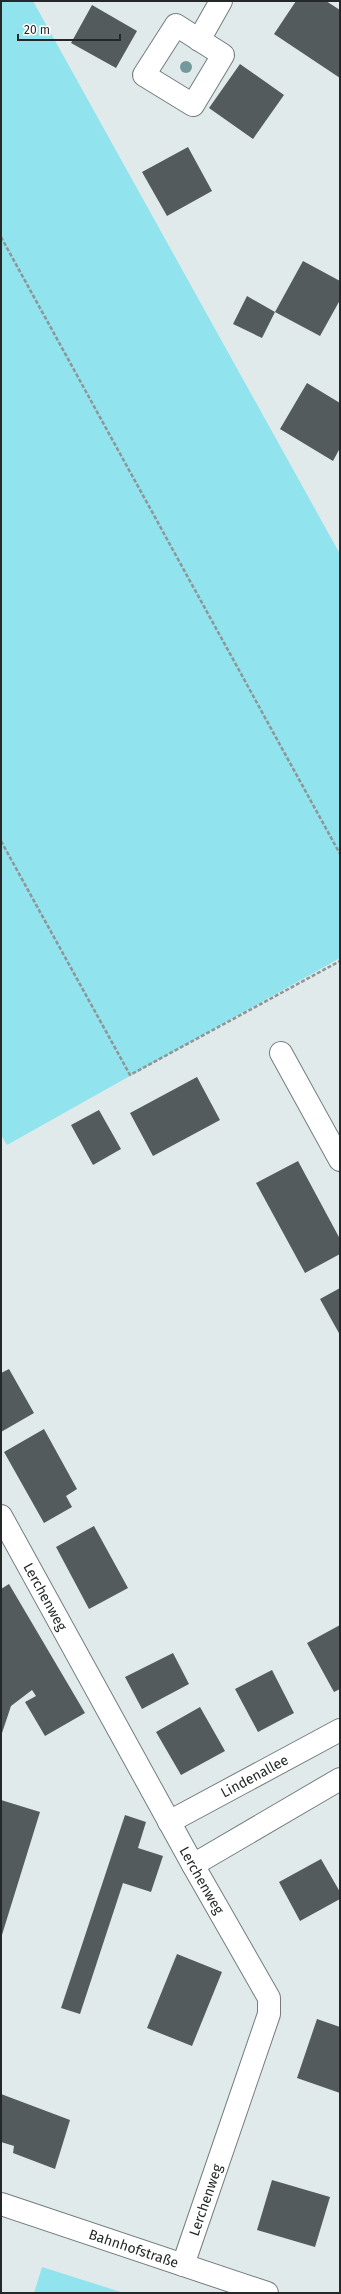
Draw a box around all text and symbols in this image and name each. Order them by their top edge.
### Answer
scale bar [18,16,120,42]
text: 20 m [24,23,50,37]
street label: Lerchenweg [20,1560,71,1634]
street label: Lindenallee [218,1751,291,1801]
street label: Lerchenweg [176,1844,228,1918]
street label: Lerchenweg [186,2161,226,2238]
street label: Bahnhofstraße [87,2225,181,2271]

